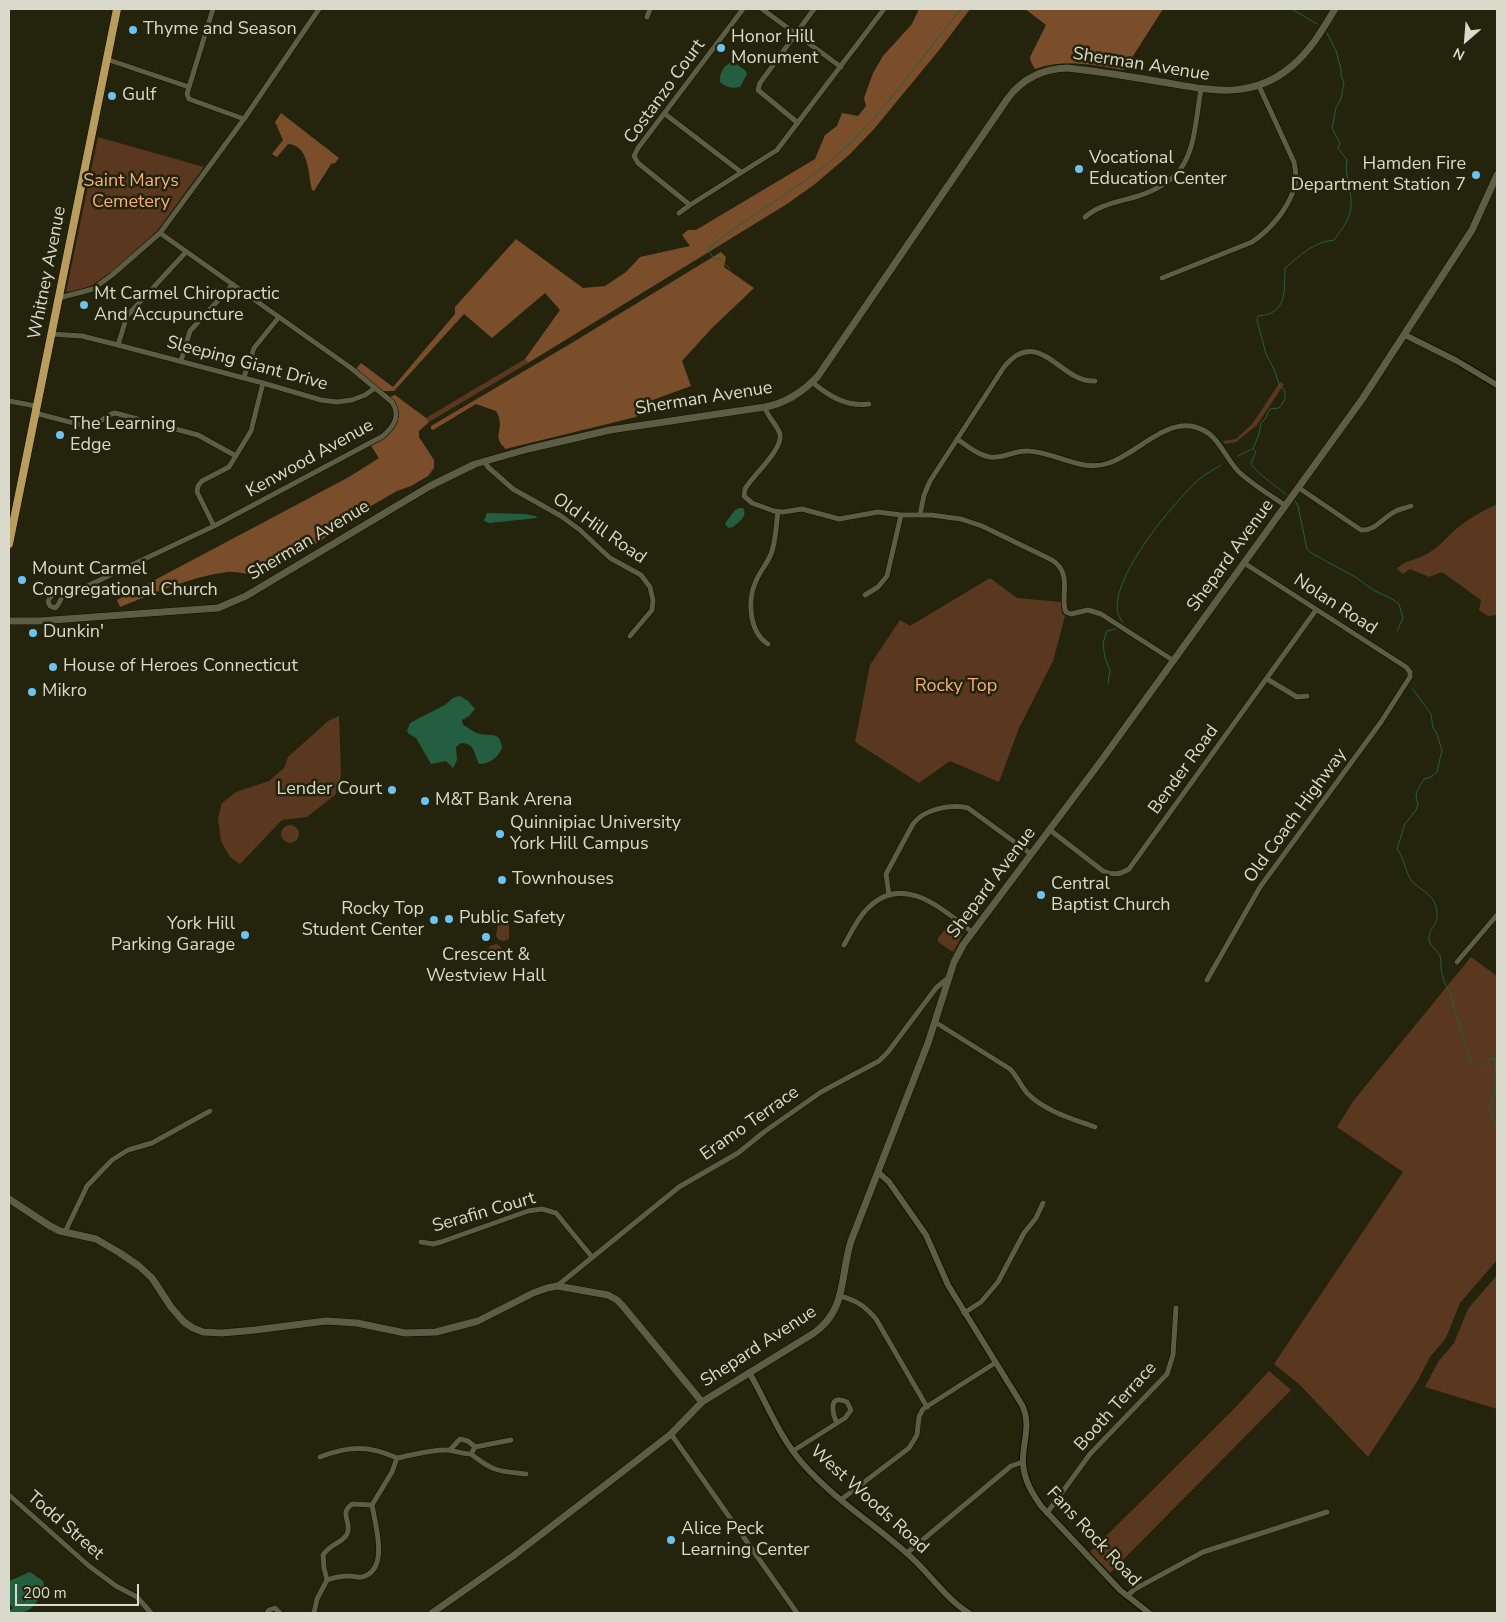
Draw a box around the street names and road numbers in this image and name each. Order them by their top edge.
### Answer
street label: Costanzo Court [620,36,710,148]
street label: Sherman Avenue [1071,44,1211,86]
street label: Whitney Avenue [24,205,72,341]
street label: Sleeping Giant Drive [164,332,330,396]
street label: Sherman Avenue [634,378,774,420]
street label: Kenwood Avenue [243,415,377,503]
street label: Old Hill Road [548,489,650,569]
street label: Sherman Avenue [244,496,374,586]
street label: Shepard Avenue [1183,496,1279,616]
street label: Nolan Road [1289,570,1381,640]
street label: Bender Road [1144,721,1224,819]
street label: Old Coach Highway [1240,745,1352,887]
street label: Shepard Avenue [943,823,1041,943]
street label: Eramo Terrace [696,1082,804,1166]
street label: Serafin Court [430,1188,538,1238]
street label: Shepard Avenue [697,1302,821,1392]
street label: Booth Terrace [1070,1358,1162,1456]
street label: West Woods Road [805,1441,933,1559]
street label: Fans Rock Road [1041,1483,1145,1591]
street label: Todd Street [22,1487,108,1565]

